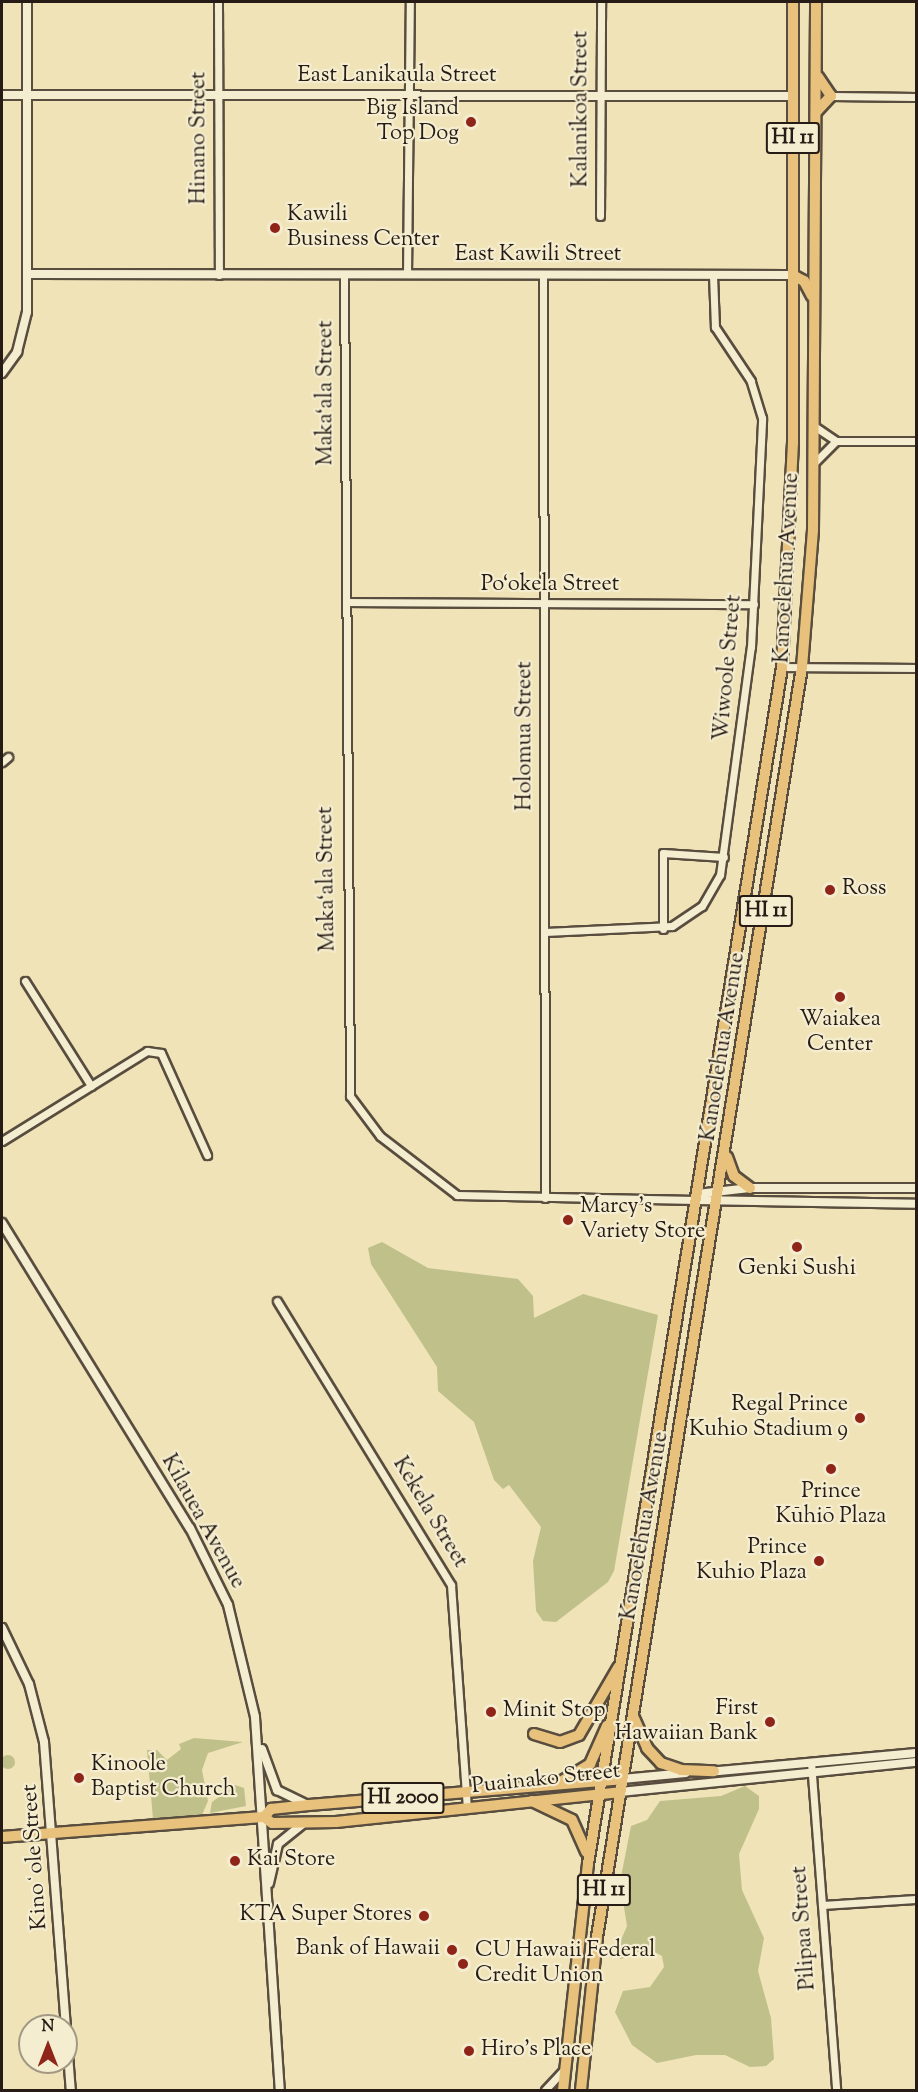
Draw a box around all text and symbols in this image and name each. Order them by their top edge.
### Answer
street label: Kalanikoa Street [569,31,595,187]
street label: East Lanikaula Street [297,64,497,90]
street label: Hinano Street [187,71,213,205]
place label: Big Island Top Dog [366,96,459,148]
marker: Big Island Top Dog [464,115,478,129]
road number: HI 11 [764,120,822,156]
place label: Kawili Business Center [287,202,440,254]
marker: Kawili Business Center [268,221,282,235]
street label: East Kawili Street [455,243,621,269]
street label: Maka‘ala Street [314,320,340,466]
street label: Kanoelehua Avenue [770,472,806,664]
street label: Po‘okela Street [481,573,619,599]
street label: Wiwoole Street [709,594,749,742]
street label: Holomua Street [513,661,539,811]
street label: Maka‘ala Street [314,806,342,952]
place label: Ross [842,877,886,903]
marker: Ross [823,883,837,897]
road number: HI 11 [738,893,795,929]
street label: Kanoelehua Avenue [696,951,752,1143]
marker: Waiakea Center [833,990,847,1004]
place label: Waiakea Center [799,1007,881,1058]
place label: Marcy’s Variety Store [580,1194,705,1246]
marker: Marcy’s Variety Store [561,1213,575,1227]
marker: Genki Sushi [790,1240,804,1254]
place label: Genki Sushi [738,1257,856,1283]
place label: Regal Prince Kuhio Stadium 9 [689,1392,848,1444]
marker: Regal Prince Kuhio Stadium 9 [853,1411,867,1425]
street label: Kanoelehua Avenue [616,1430,676,1622]
street label: Kilauea Avenue [154,1450,250,1594]
street label: Kekela Street [386,1453,472,1573]
marker: Prince Kūhiō Plaza [824,1462,838,1476]
place label: Prince Kūhiō Plaza [776,1479,886,1530]
place label: Prince Kuhio Plaza [696,1535,807,1586]
marker: Prince Kuhio Plaza [812,1554,826,1568]
place label: First Hawaiian Bank [615,1696,758,1748]
place label: Minit Stop [503,1699,605,1725]
marker: Minit Stop [484,1705,498,1719]
marker: First Hawaiian Bank [763,1715,777,1729]
place label: Kinoole Baptist Church [91,1752,236,1804]
street label: Puainako Street [470,1759,622,1801]
marker: Kinoole Baptist Church [72,1771,86,1785]
road number: HI 2000 [361,1780,445,1816]
street label: Kinoʻole Street [18,1783,54,1931]
place label: Kai Store [247,1848,335,1874]
marker: Kai Store [228,1854,242,1868]
street label: Pilipaa Street [787,1865,823,1991]
road number: HI 11 [576,1872,632,1908]
place label: KTA Super Stores [239,1903,412,1929]
marker: KTA Super Stores [417,1909,431,1923]
place label: Bank of Hawaii [296,1937,440,1963]
place label: CU Hawaii Federal Credit Union [475,1938,655,1990]
marker: Bank of Hawaii [445,1943,459,1957]
marker: CU Hawaii Federal Credit Union [456,1957,470,1971]
north arrow [18,2014,78,2074]
text: N [42,2016,54,2039]
place label: Hiro's Place [481,2038,591,2064]
marker: Hiro's Place [462,2044,476,2058]

